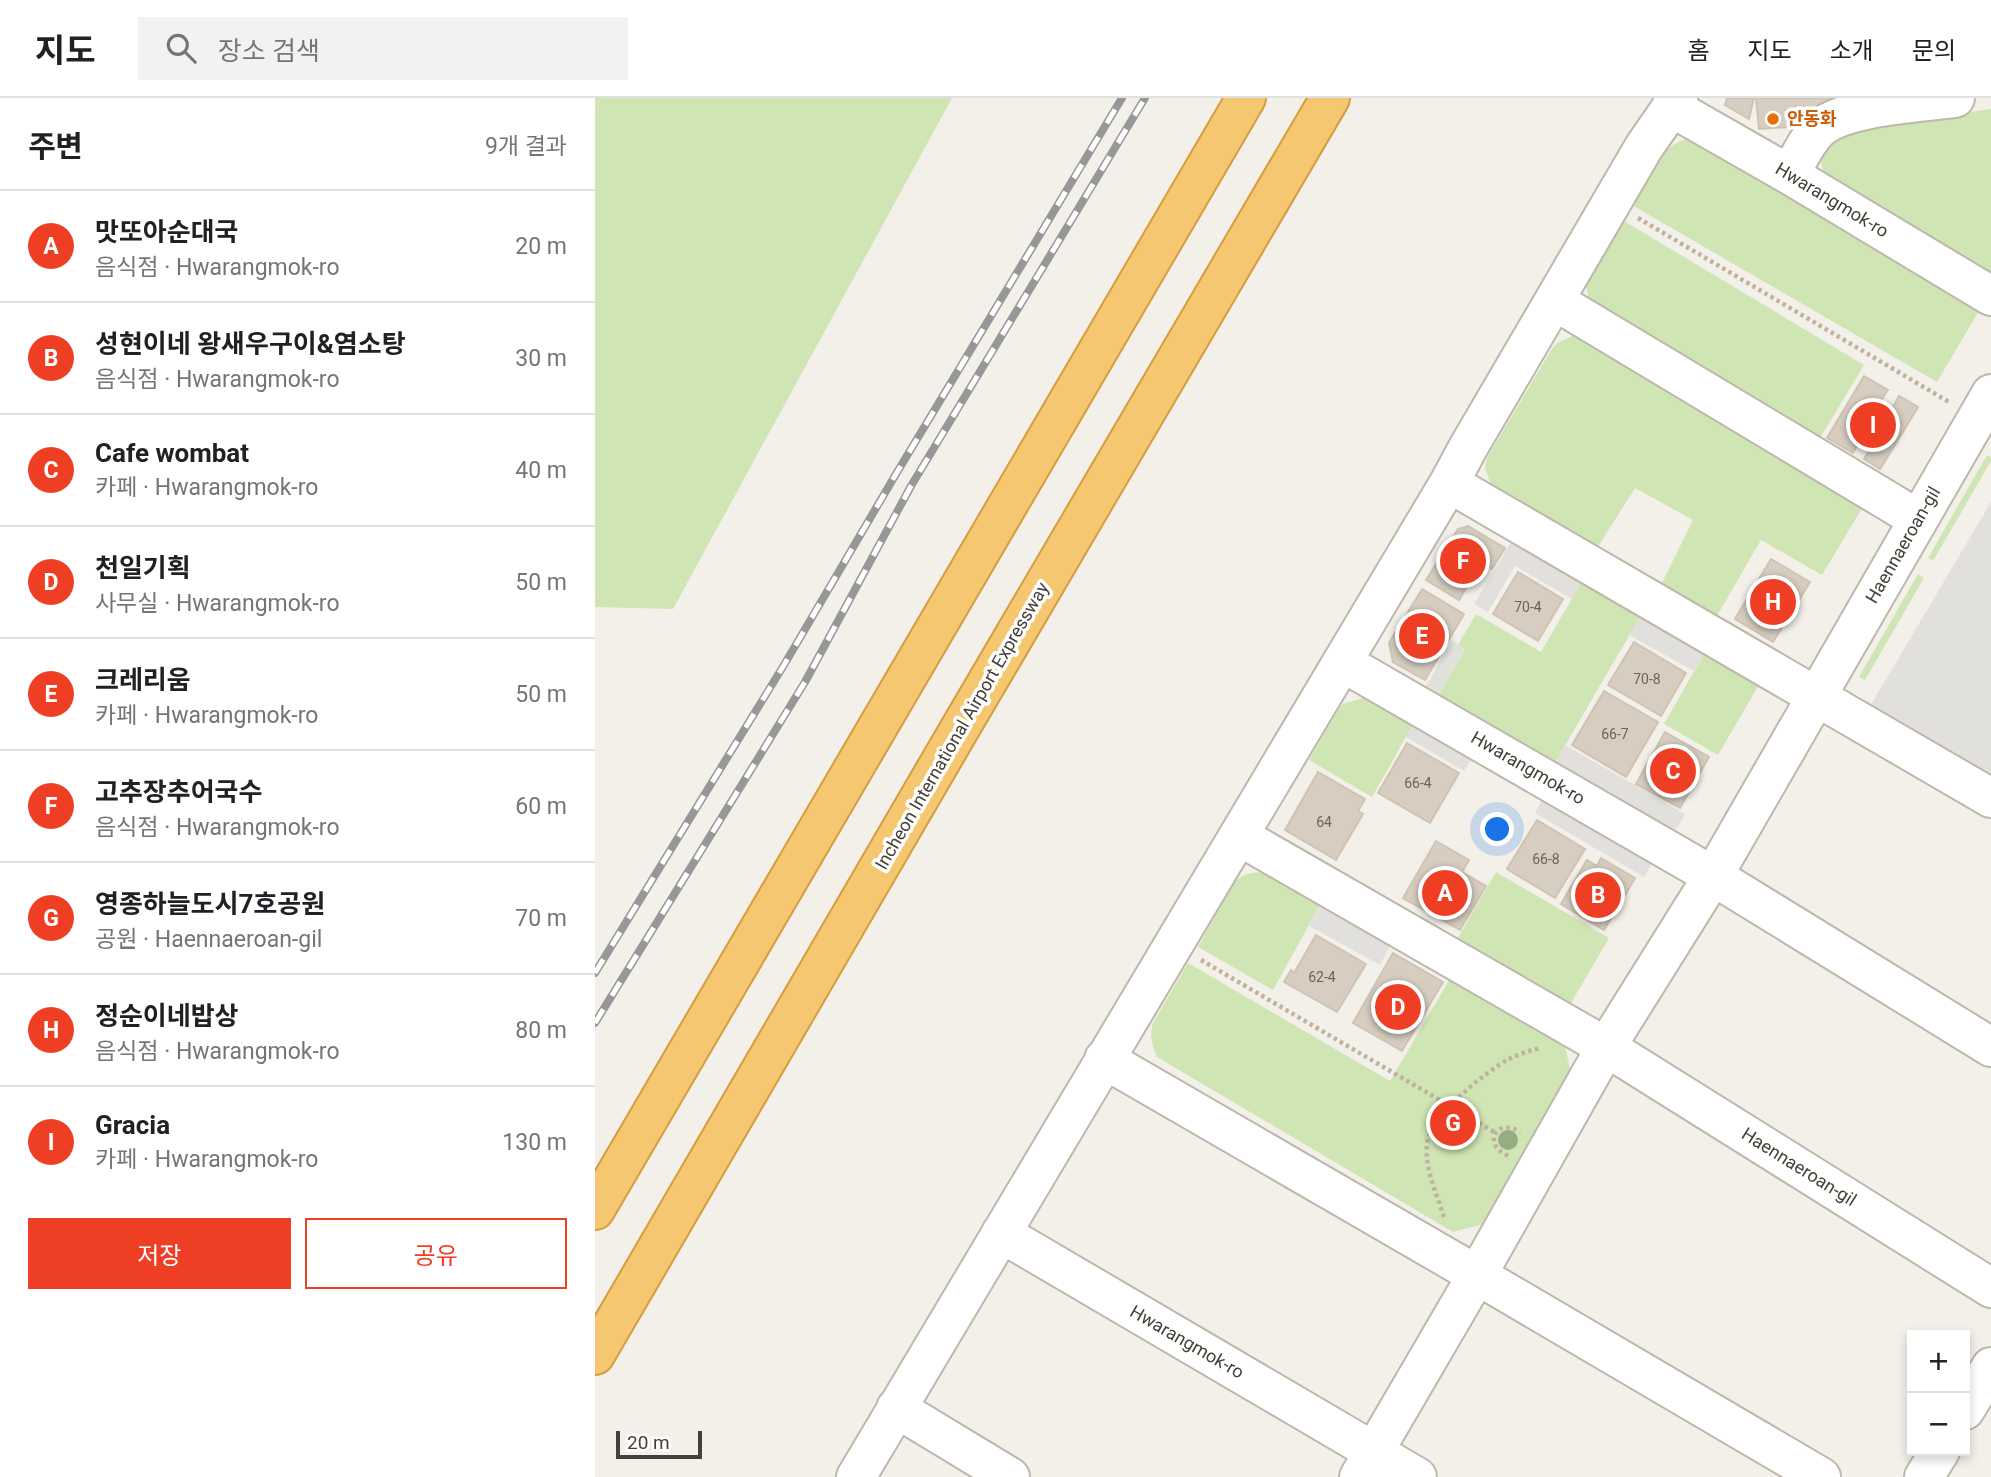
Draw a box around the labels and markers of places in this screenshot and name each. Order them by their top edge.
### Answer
place label: 안동화 [1787,108,1837,129]
marker: 안동화 [1765,111,1781,127]
pin: I [1850,399,1896,451]
pin: F [1440,535,1486,587]
pin: H [1750,576,1796,628]
pin: E [1399,610,1445,662]
pin: C [1650,745,1696,797]
pin: A [1422,867,1468,919]
pin: B [1575,869,1621,921]
pin: D [1375,981,1421,1033]
pin: G [1430,1097,1476,1149]

